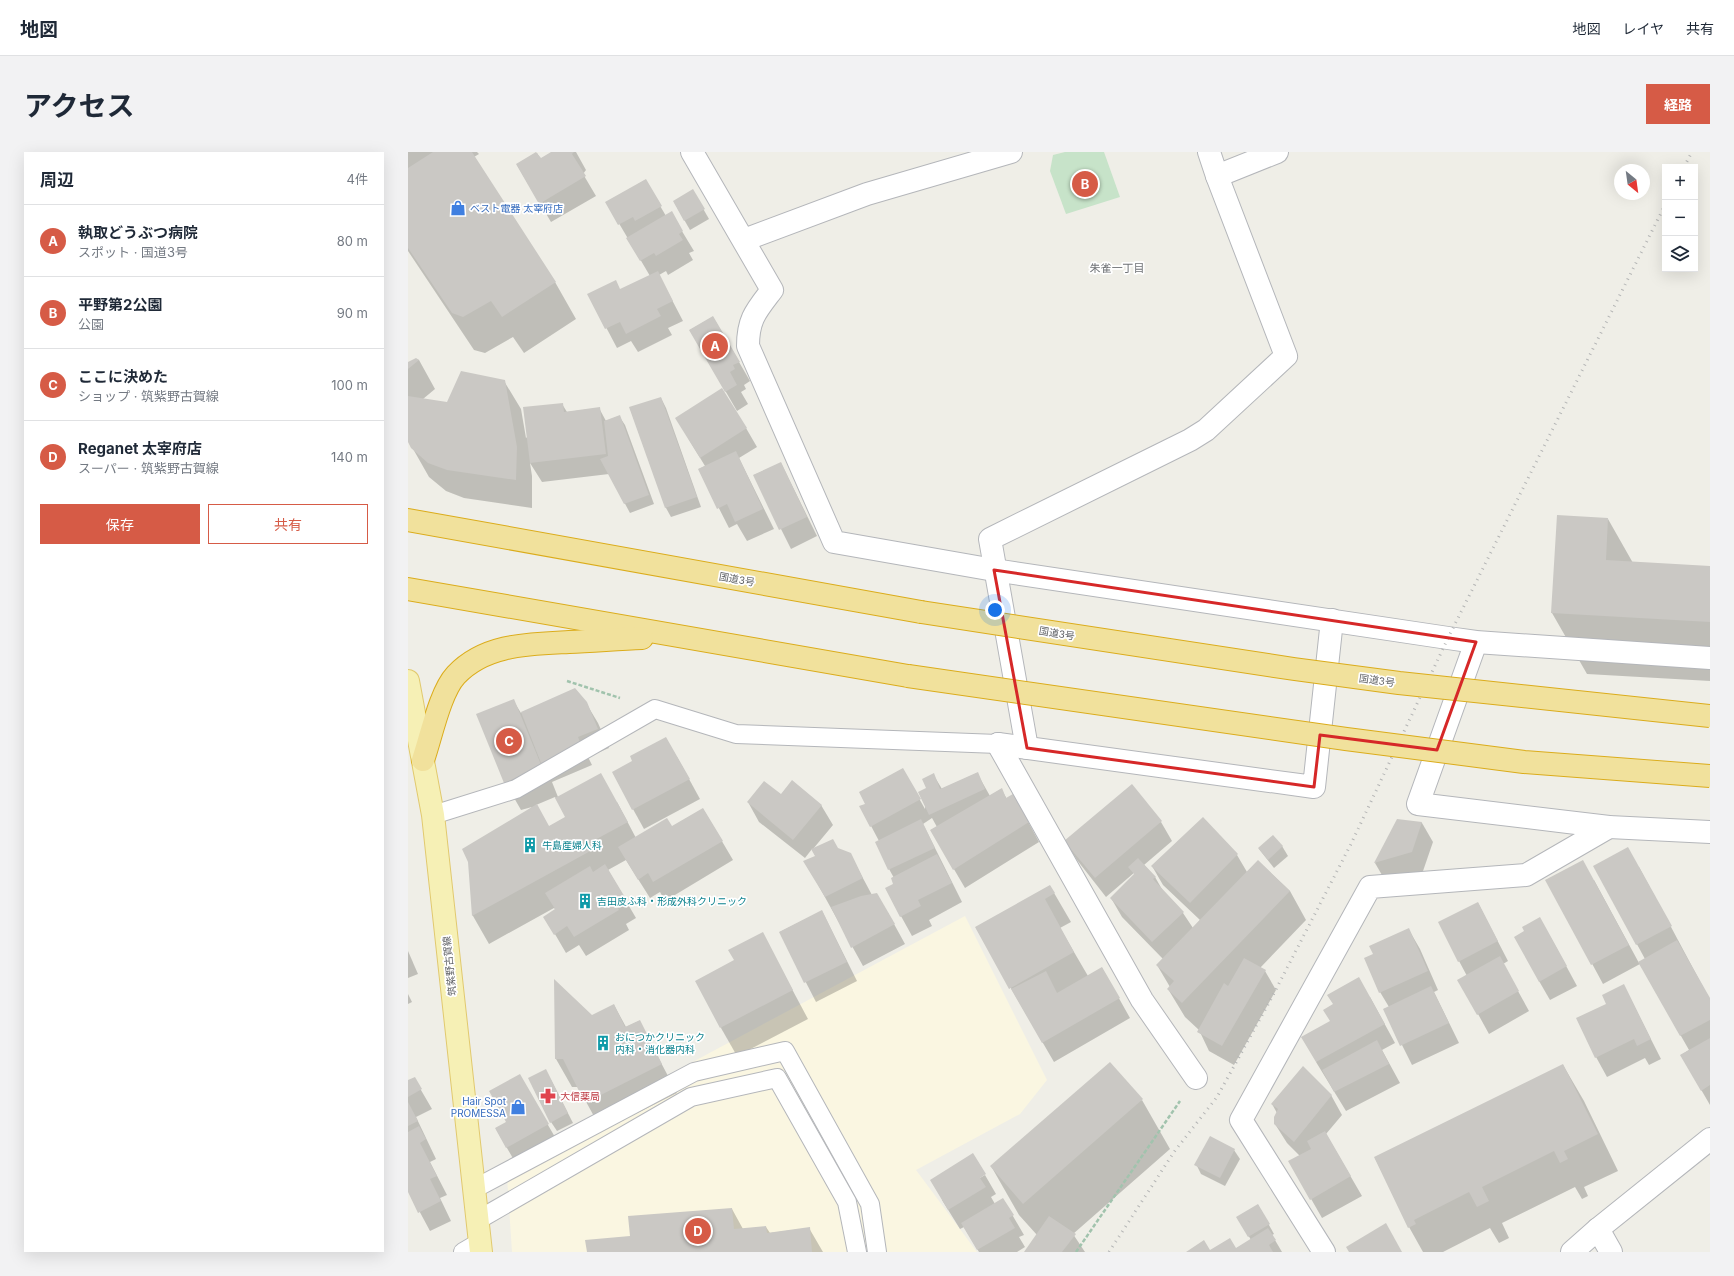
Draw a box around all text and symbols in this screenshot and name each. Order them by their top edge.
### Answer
text: 地図 [20,18,58,41]
text: 地図 [1572,20,1600,37]
text: レイヤ [1622,20,1664,37]
text: 共有 [1686,20,1714,37]
button: 経路 [1646,84,1710,124]
text: アクセス [24,89,135,123]
north arrow [1614,164,1650,200]
map controls [1662,164,1698,272]
button: + [1662,164,1698,200]
pin: B [1072,169,1098,199]
text: 周辺 [40,170,74,190]
text: 4件 [347,171,368,187]
shop icon: ベスト電器 太宰府店 [449,199,467,217]
button: − [1662,200,1698,236]
place label: ベスト電器 太宰府店 [470,202,563,214]
text: 執取どうぶつ病院 [78,223,198,242]
text: A [48,233,58,249]
text: 80 m [337,233,368,249]
button: layers [1662,236,1698,272]
text: スポット · 国道3号 [78,244,188,260]
district label: 朱雀一丁目 [1090,261,1145,275]
text: 平野第2公園 [78,295,162,314]
text: B [49,305,57,321]
text: 90 m [337,305,368,321]
text: 公園 [78,316,104,332]
pin: A [702,331,728,361]
text: ここに決めた [78,367,168,386]
text: C [48,377,58,393]
text: 100 m [331,377,368,393]
text: ショップ · 筑紫野古賀線 [78,388,219,404]
text: Reganet 太宰府店 [78,439,202,458]
text: D [48,449,58,465]
text: 140 m [331,449,368,465]
text: スーパー · 筑紫野古賀線 [78,460,219,476]
button: 保存 [40,504,200,544]
button: 共有 [208,504,368,544]
street label: 国道3号 [718,570,756,588]
your location [985,600,1005,620]
street label: 国道3号 [1038,624,1076,642]
street label: 国道3号 [1358,672,1396,688]
pin: C [496,726,522,756]
building icon: 牛島産婦人科 [521,836,539,854]
place label: 牛島産婦人科 [542,839,602,851]
building icon: 吉田皮ふ科・形成外科クリニック [576,892,594,910]
place label: 吉田皮ふ科・形成外科クリニック [597,895,747,907]
street label: 筑紫野古賀線 [440,936,458,996]
place label: おにつかクリニック 内科・消化器内科 [615,1031,705,1055]
building icon: おにつかクリニック 内科・消化器内科 [594,1034,612,1052]
pharmacy icon: 大信薬局 [539,1087,557,1105]
place label: 大信薬局 [560,1090,600,1102]
place label: Hair Spot PROMESSA [451,1095,507,1119]
shop icon: Hair Spot PROMESSA [509,1098,527,1116]
pin: D [685,1216,711,1246]

